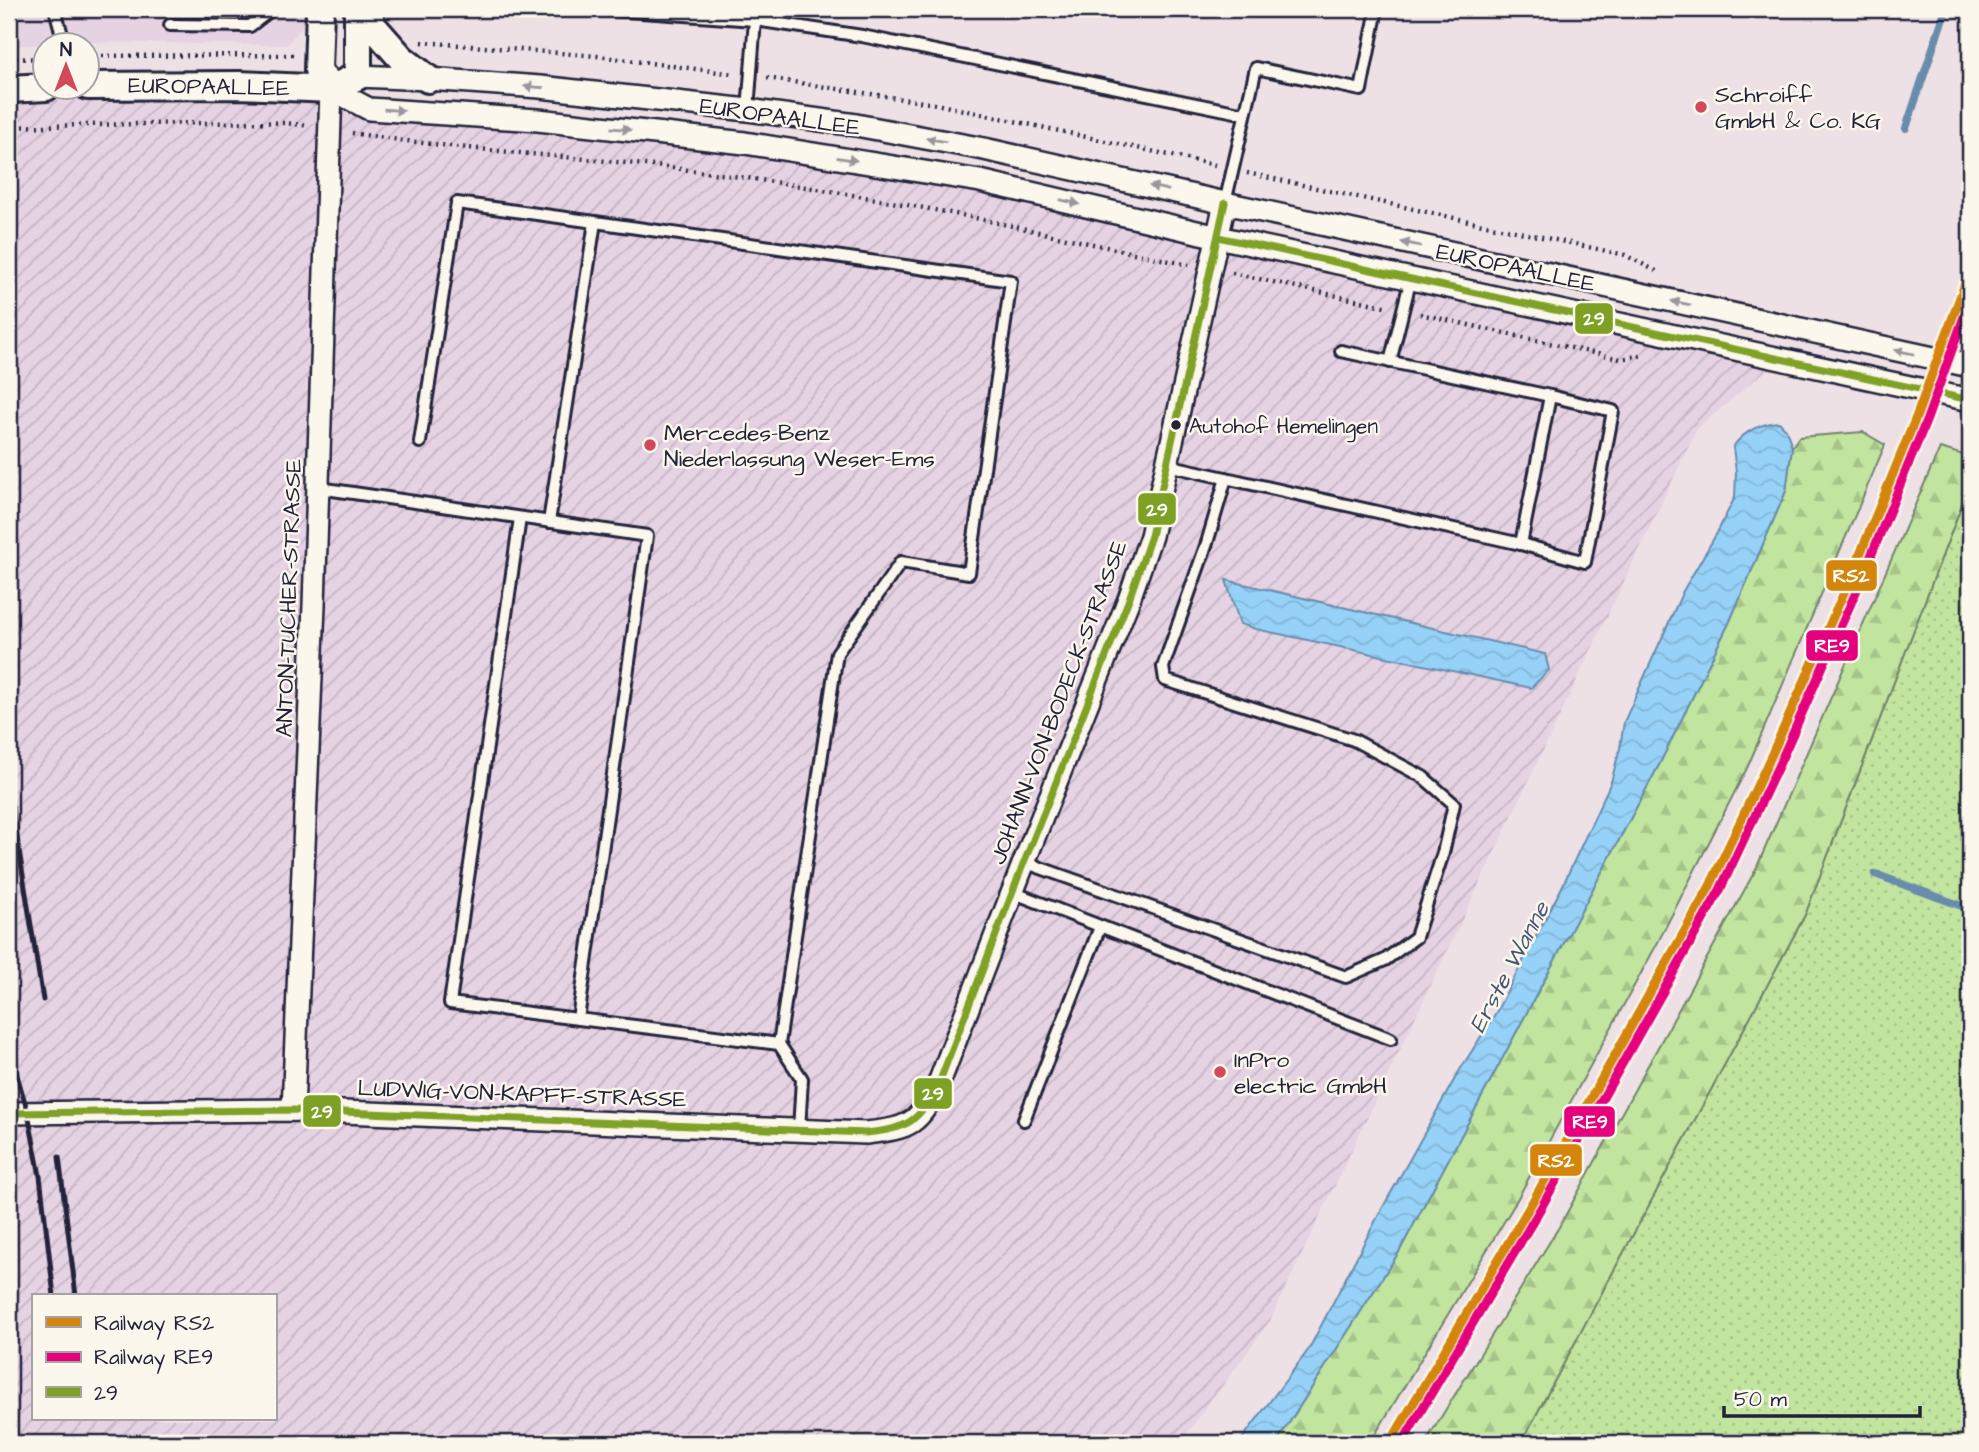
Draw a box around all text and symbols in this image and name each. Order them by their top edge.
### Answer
north arrow [32,32,102,102]
text: N [60,37,72,64]
street label: EUROPAALLEE [128,70,290,104]
place label: Schroiff GmbH & Co. KG [1715,79,1881,137]
one-way arrow [523,81,545,92]
street label: EUROPAALLEE [698,90,862,144]
marker: Schroiff GmbH & Co. KG [1693,99,1709,115]
one-way arrow [384,105,406,116]
one-way arrow [610,124,632,135]
one-way arrow [925,134,947,145]
one-way arrow [836,154,858,165]
one-way arrow [1148,182,1170,193]
one-way arrow [1059,197,1081,208]
street label: EUROPAALLEE [1433,236,1598,301]
one-way arrow [1400,239,1422,250]
one-way arrow [1670,298,1692,309]
line badge: 29 [1574,302,1614,335]
text: 29 [1582,306,1605,333]
one-way arrow [1893,346,1915,357]
place label: Autohof Hemelingen [1189,412,1378,443]
place label: Mercedes-Benz Niederlassung Weser-Ems [664,417,935,476]
marker: Autohof Hemelingen [1169,418,1183,432]
marker: Mercedes-Benz Niederlassung Weser-Ems [642,437,658,453]
street label: ANTON-TUCHER-STRASSE [268,458,310,738]
line badge: 29 [1137,492,1177,526]
text: 29 [1145,497,1168,524]
street label: JOHANN-VON-BODECK-STRASSE [982,535,1136,869]
line badge: RS2 [1825,559,1878,592]
text: RS2 [1833,563,1869,590]
line badge: RE9 [1805,629,1859,662]
text: RE9 [1814,633,1850,660]
water label: Erste Wanne [1461,895,1559,1039]
place label: InPro electric GmbH [1234,1044,1387,1102]
marker: InPro electric GmbH [1212,1064,1228,1080]
street label: LUDWIG-VON-KAPFF-STRASSE [357,1072,687,1116]
line badge: 29 [913,1077,953,1110]
text: 29 [921,1081,944,1108]
line badge: 29 [302,1094,342,1128]
text: 29 [310,1099,333,1126]
line badge: RE9 [1563,1105,1616,1138]
text: RE9 [1572,1109,1608,1136]
line badge: RS2 [1529,1143,1583,1177]
text: RS2 [1538,1148,1574,1175]
legend [32,1294,276,1420]
text: Railway RS2 [94,1309,214,1340]
text: Railway RE9 [94,1343,213,1374]
scale bar [1724,1375,1920,1419]
text: 29 [94,1379,118,1408]
text: 50 m [1734,1385,1788,1414]

